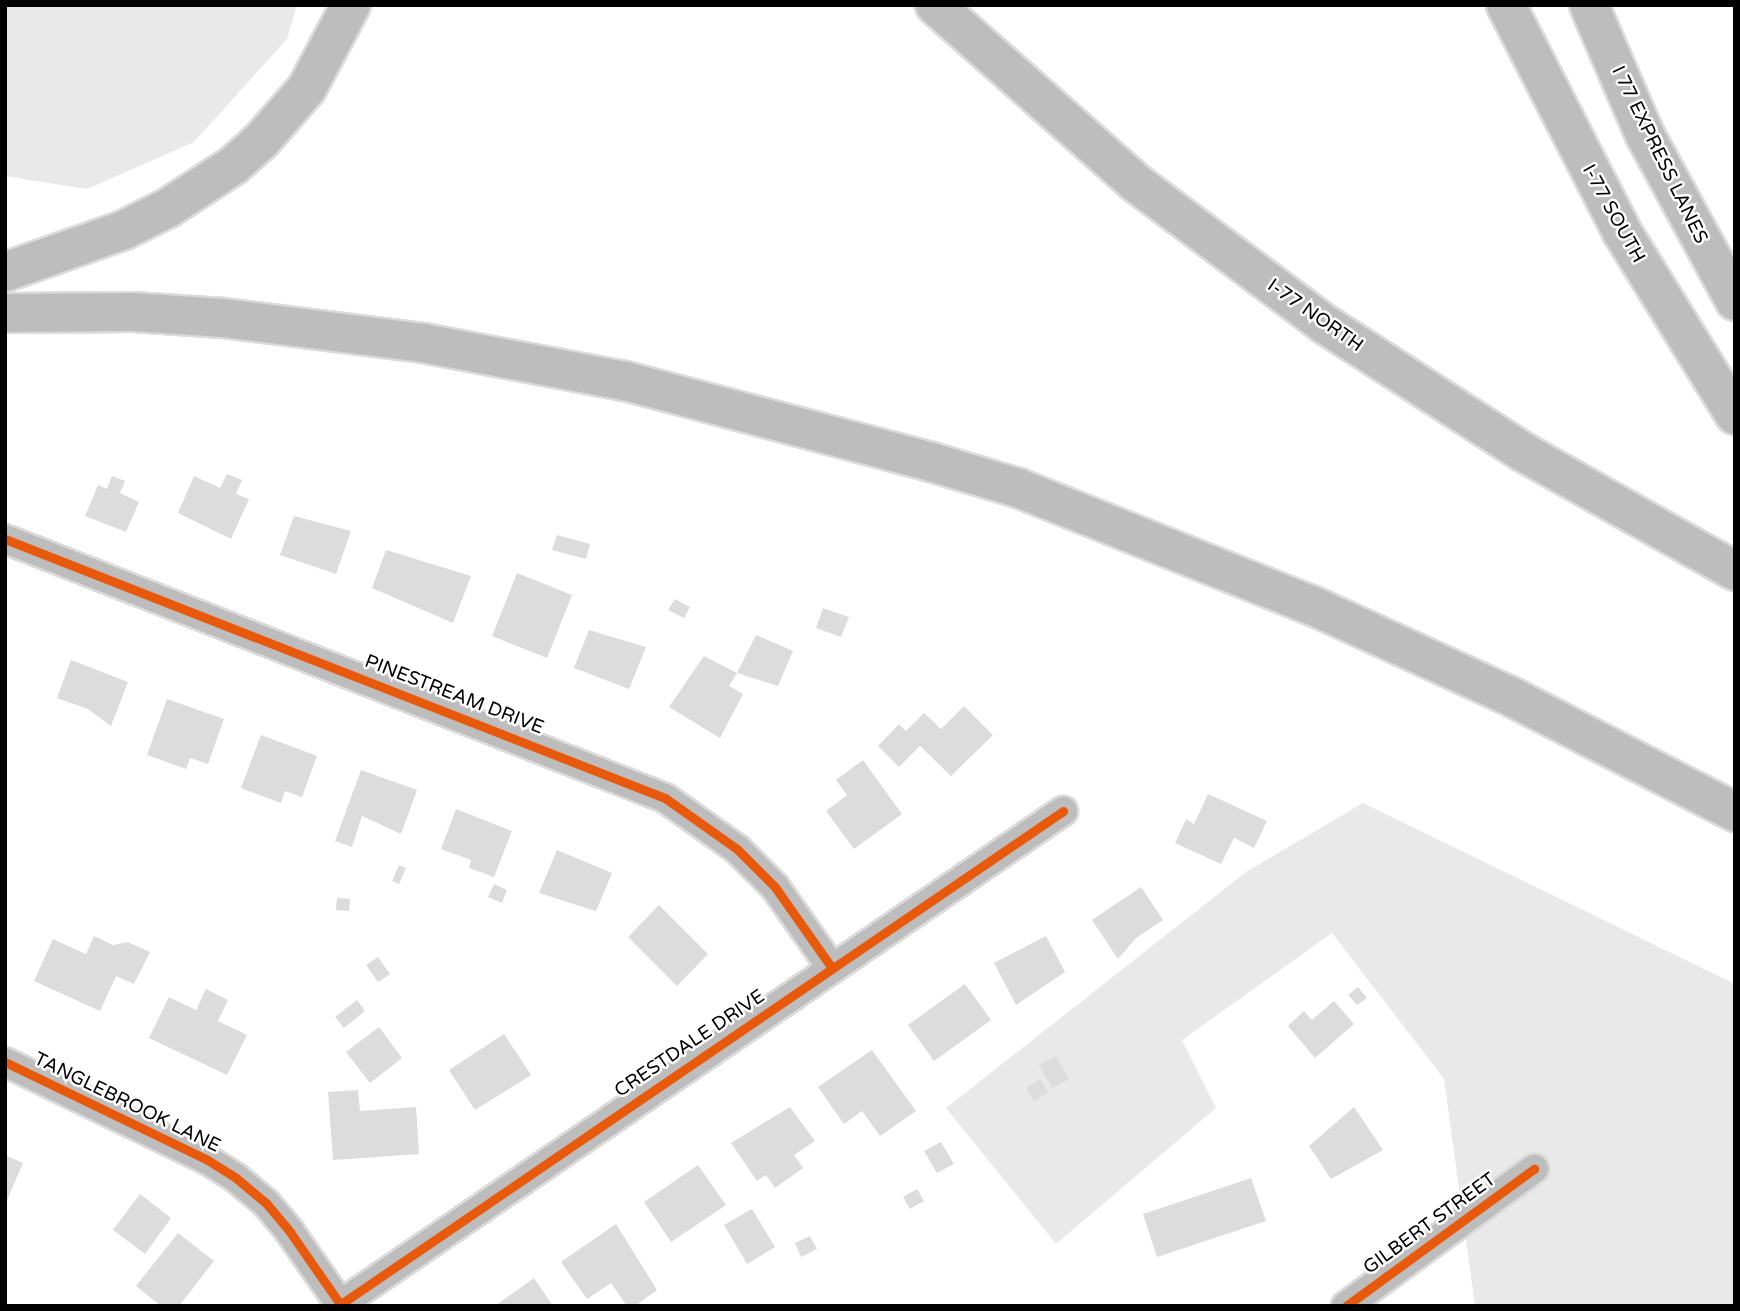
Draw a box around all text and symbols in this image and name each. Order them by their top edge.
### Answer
street label: I 77 EXPRESS LANES [1606,63,1712,247]
street label: I-77 SOUTH [1577,161,1649,267]
street label: I-77 NORTH [1263,275,1367,357]
street label: PINESTREAM DRIVE [361,650,547,740]
street label: CRESTDALE DRIVE [611,985,769,1103]
street label: TANGLEBROOK LANE [30,1048,224,1158]
street label: GILBERT STREET [1359,1168,1501,1280]

